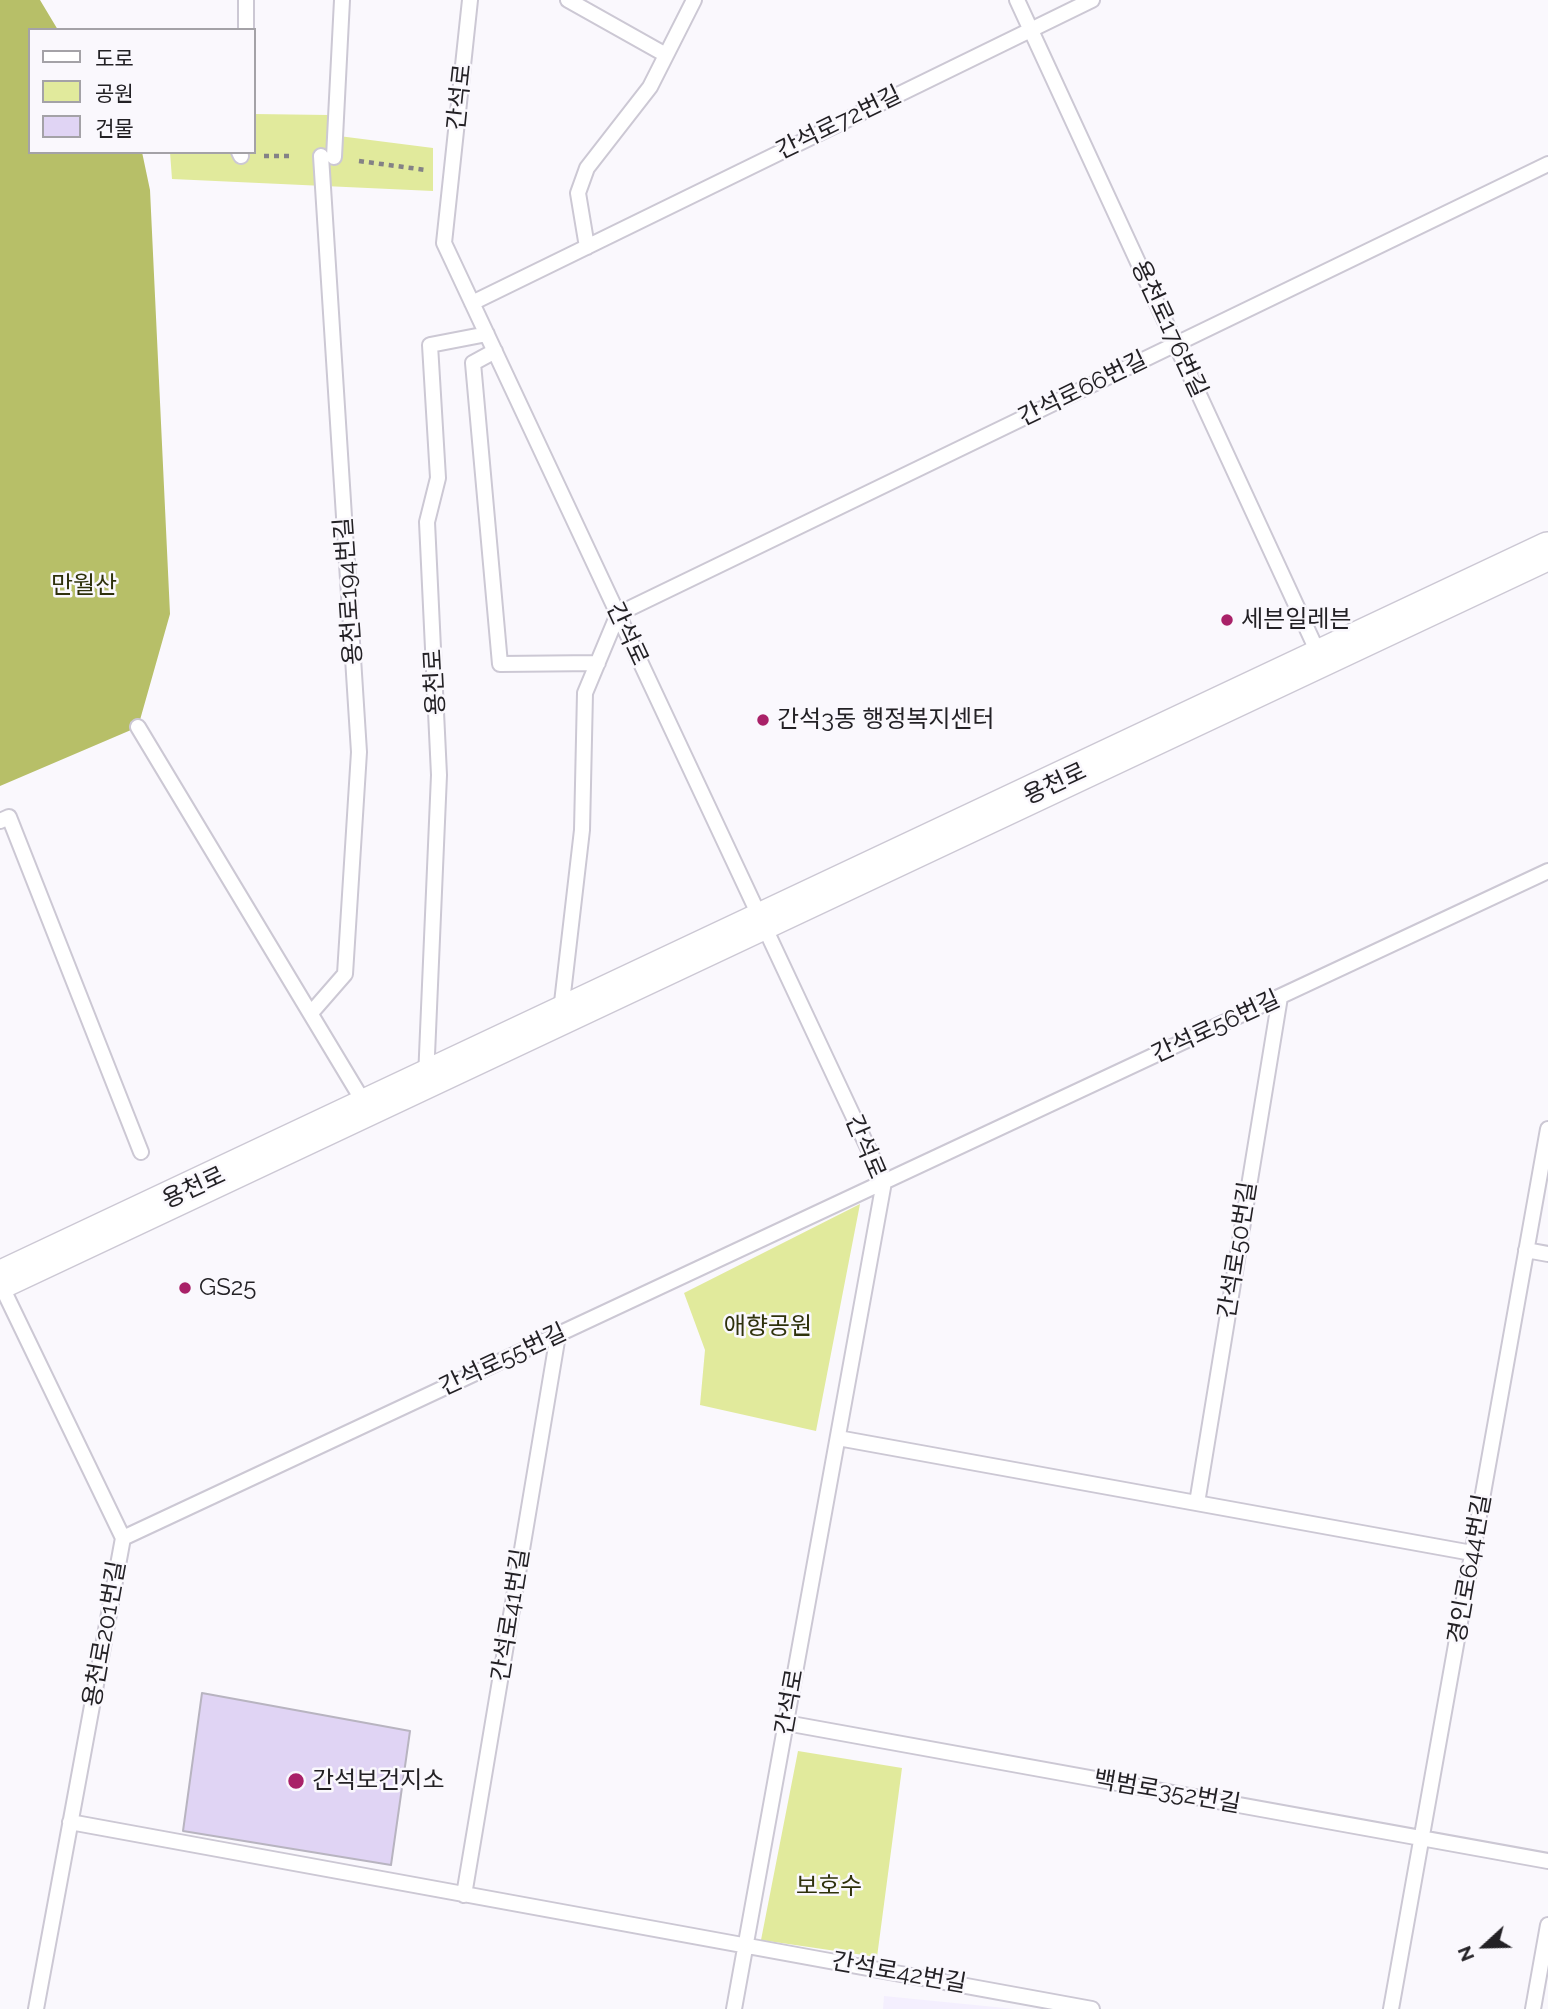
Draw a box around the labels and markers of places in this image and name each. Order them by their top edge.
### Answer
place label: 세븐일레븐 [1241,606,1351,634]
marker: 세븐일레븐 [1219,612,1235,628]
place label: 간석3동 행정복지센터 [777,706,995,734]
marker: 간석3동 행정복지센터 [755,712,771,728]
place label: GS25 [199,1274,256,1302]
marker: GS25 [177,1280,193,1296]
place label: 간석보건지소 [312,1767,444,1795]
marker: 간석보건지소 [286,1771,306,1791]

